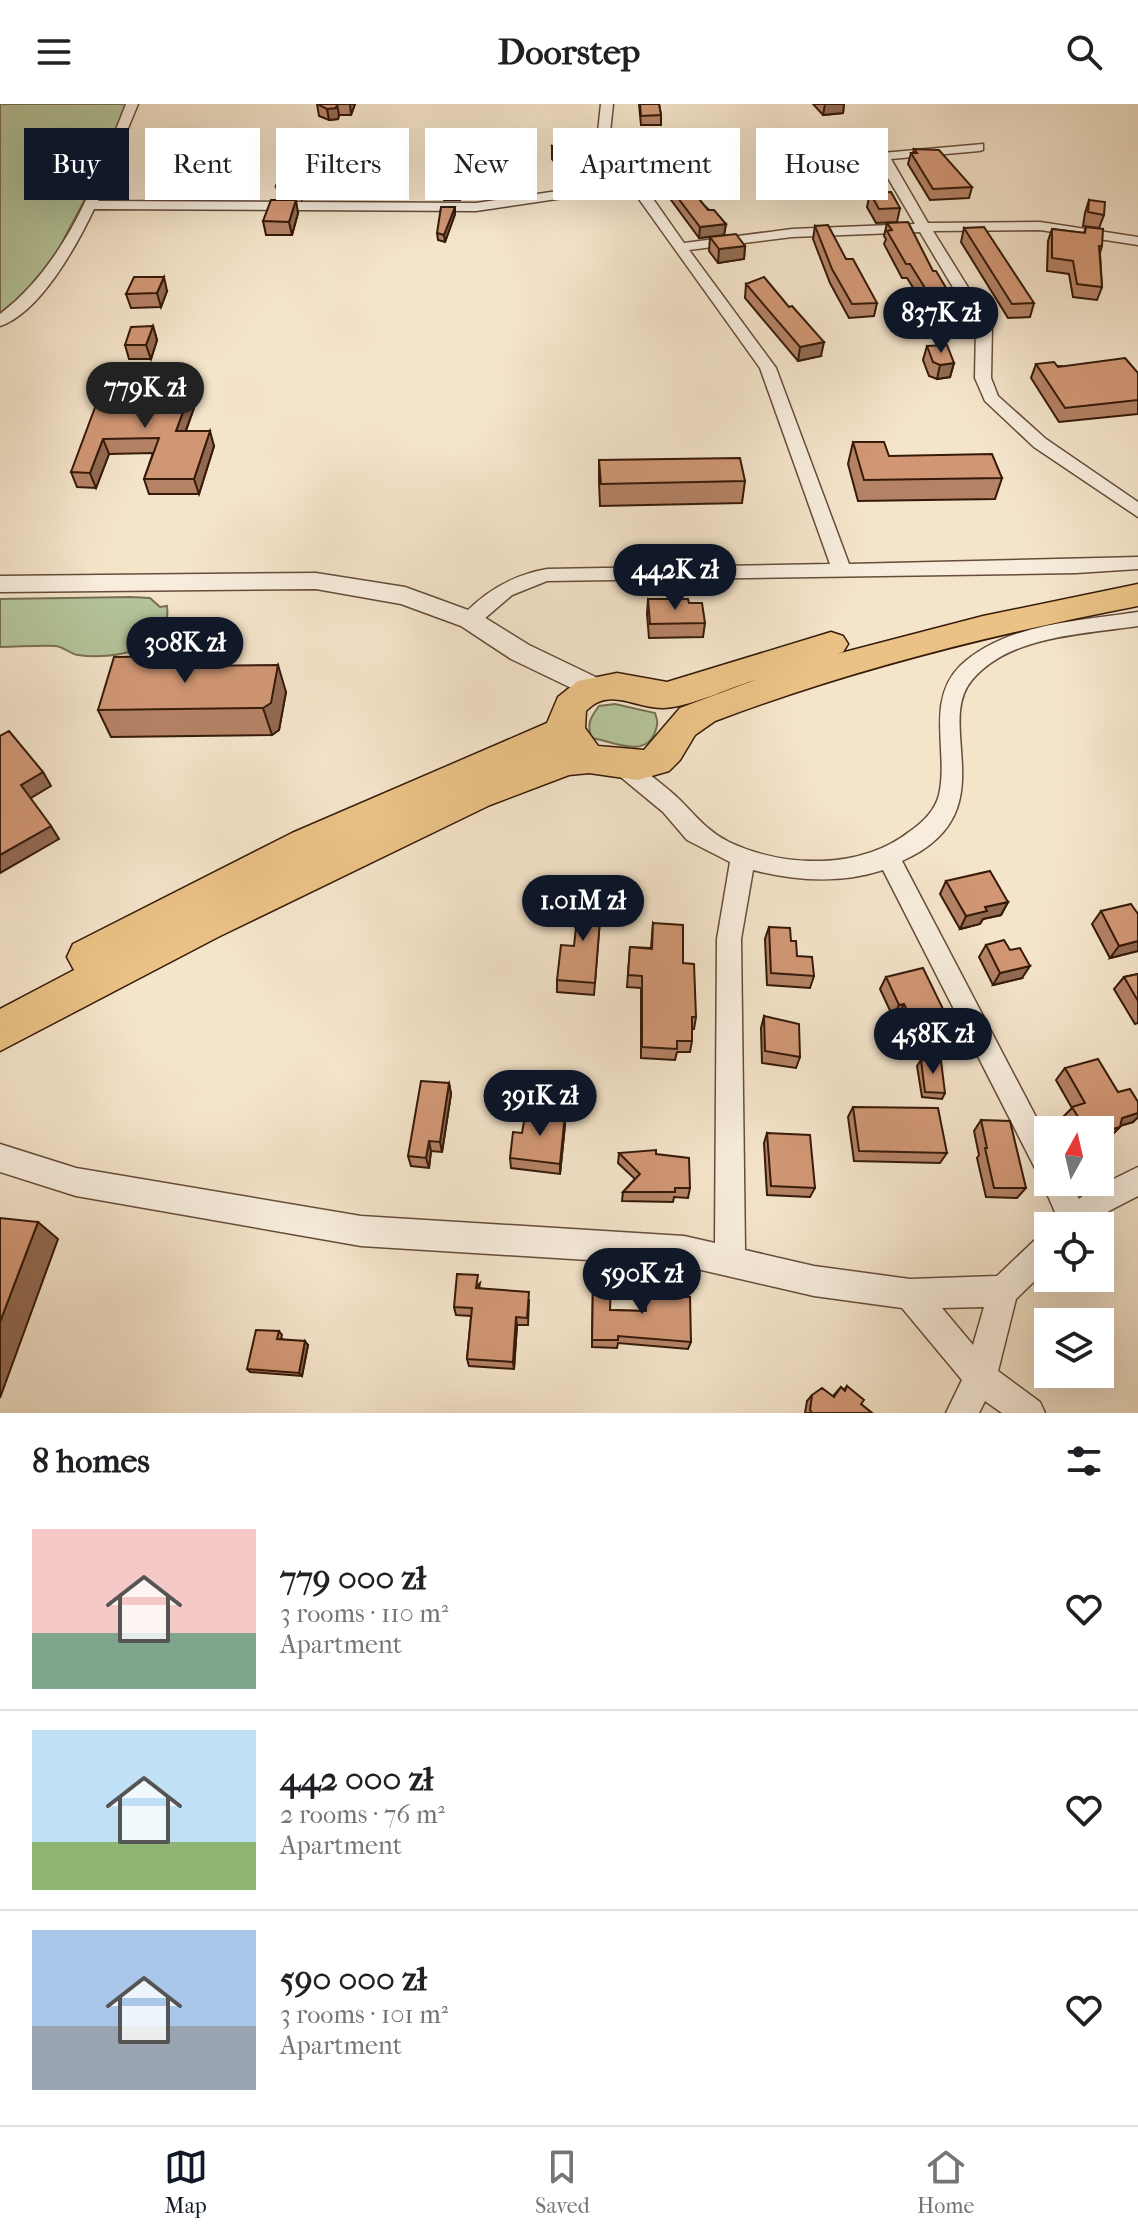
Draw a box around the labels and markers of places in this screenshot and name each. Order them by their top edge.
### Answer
pin: 837K zł [867,287,1015,355]
pin: 779K zł [71,362,219,430]
pin: 442K zł [601,544,749,612]
pin: 308K zł [111,617,259,685]
pin: 1.01M zł [500,875,666,943]
pin: 458K zł [859,1008,1007,1076]
pin: 391K zł [466,1070,614,1138]
pin: 590K zł [568,1248,716,1316]

